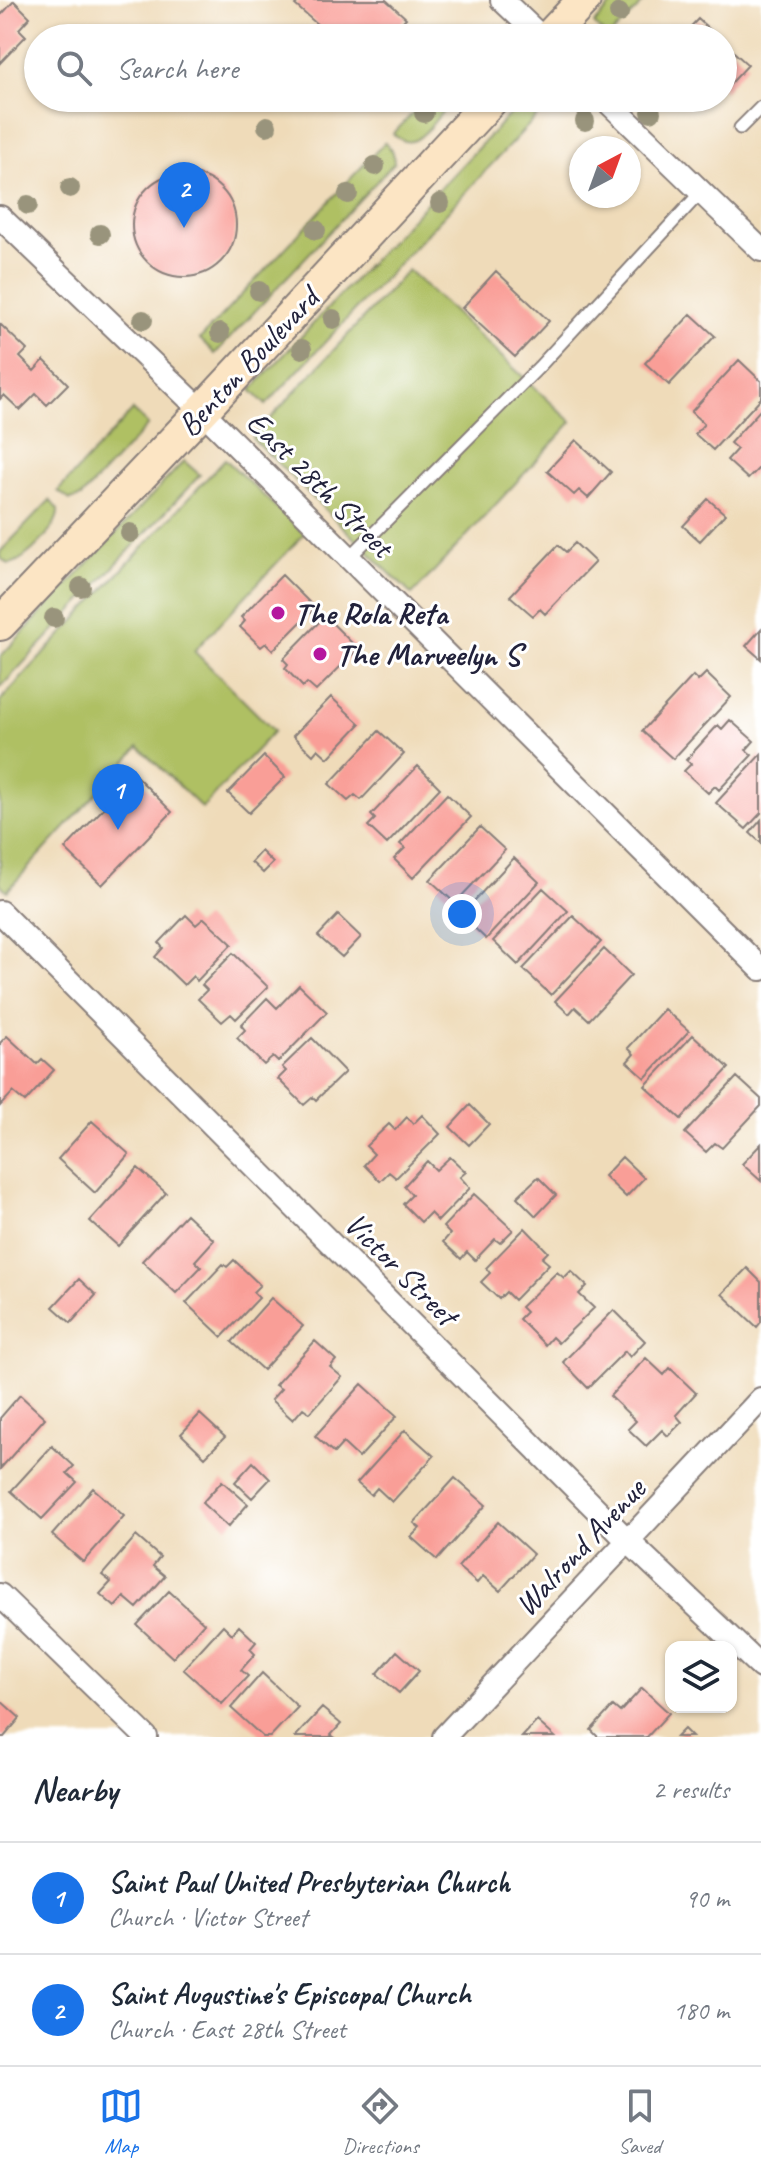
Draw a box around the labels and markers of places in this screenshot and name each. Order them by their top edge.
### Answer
pin: 2 [158,162,210,228]
place label: The Rola Reta [294,593,450,634]
marker: The Rola Reta [269,604,287,622]
place label: The Marveelyn S [336,634,527,675]
marker: The Marveelyn S [311,645,329,663]
pin: 1 [92,764,144,830]

